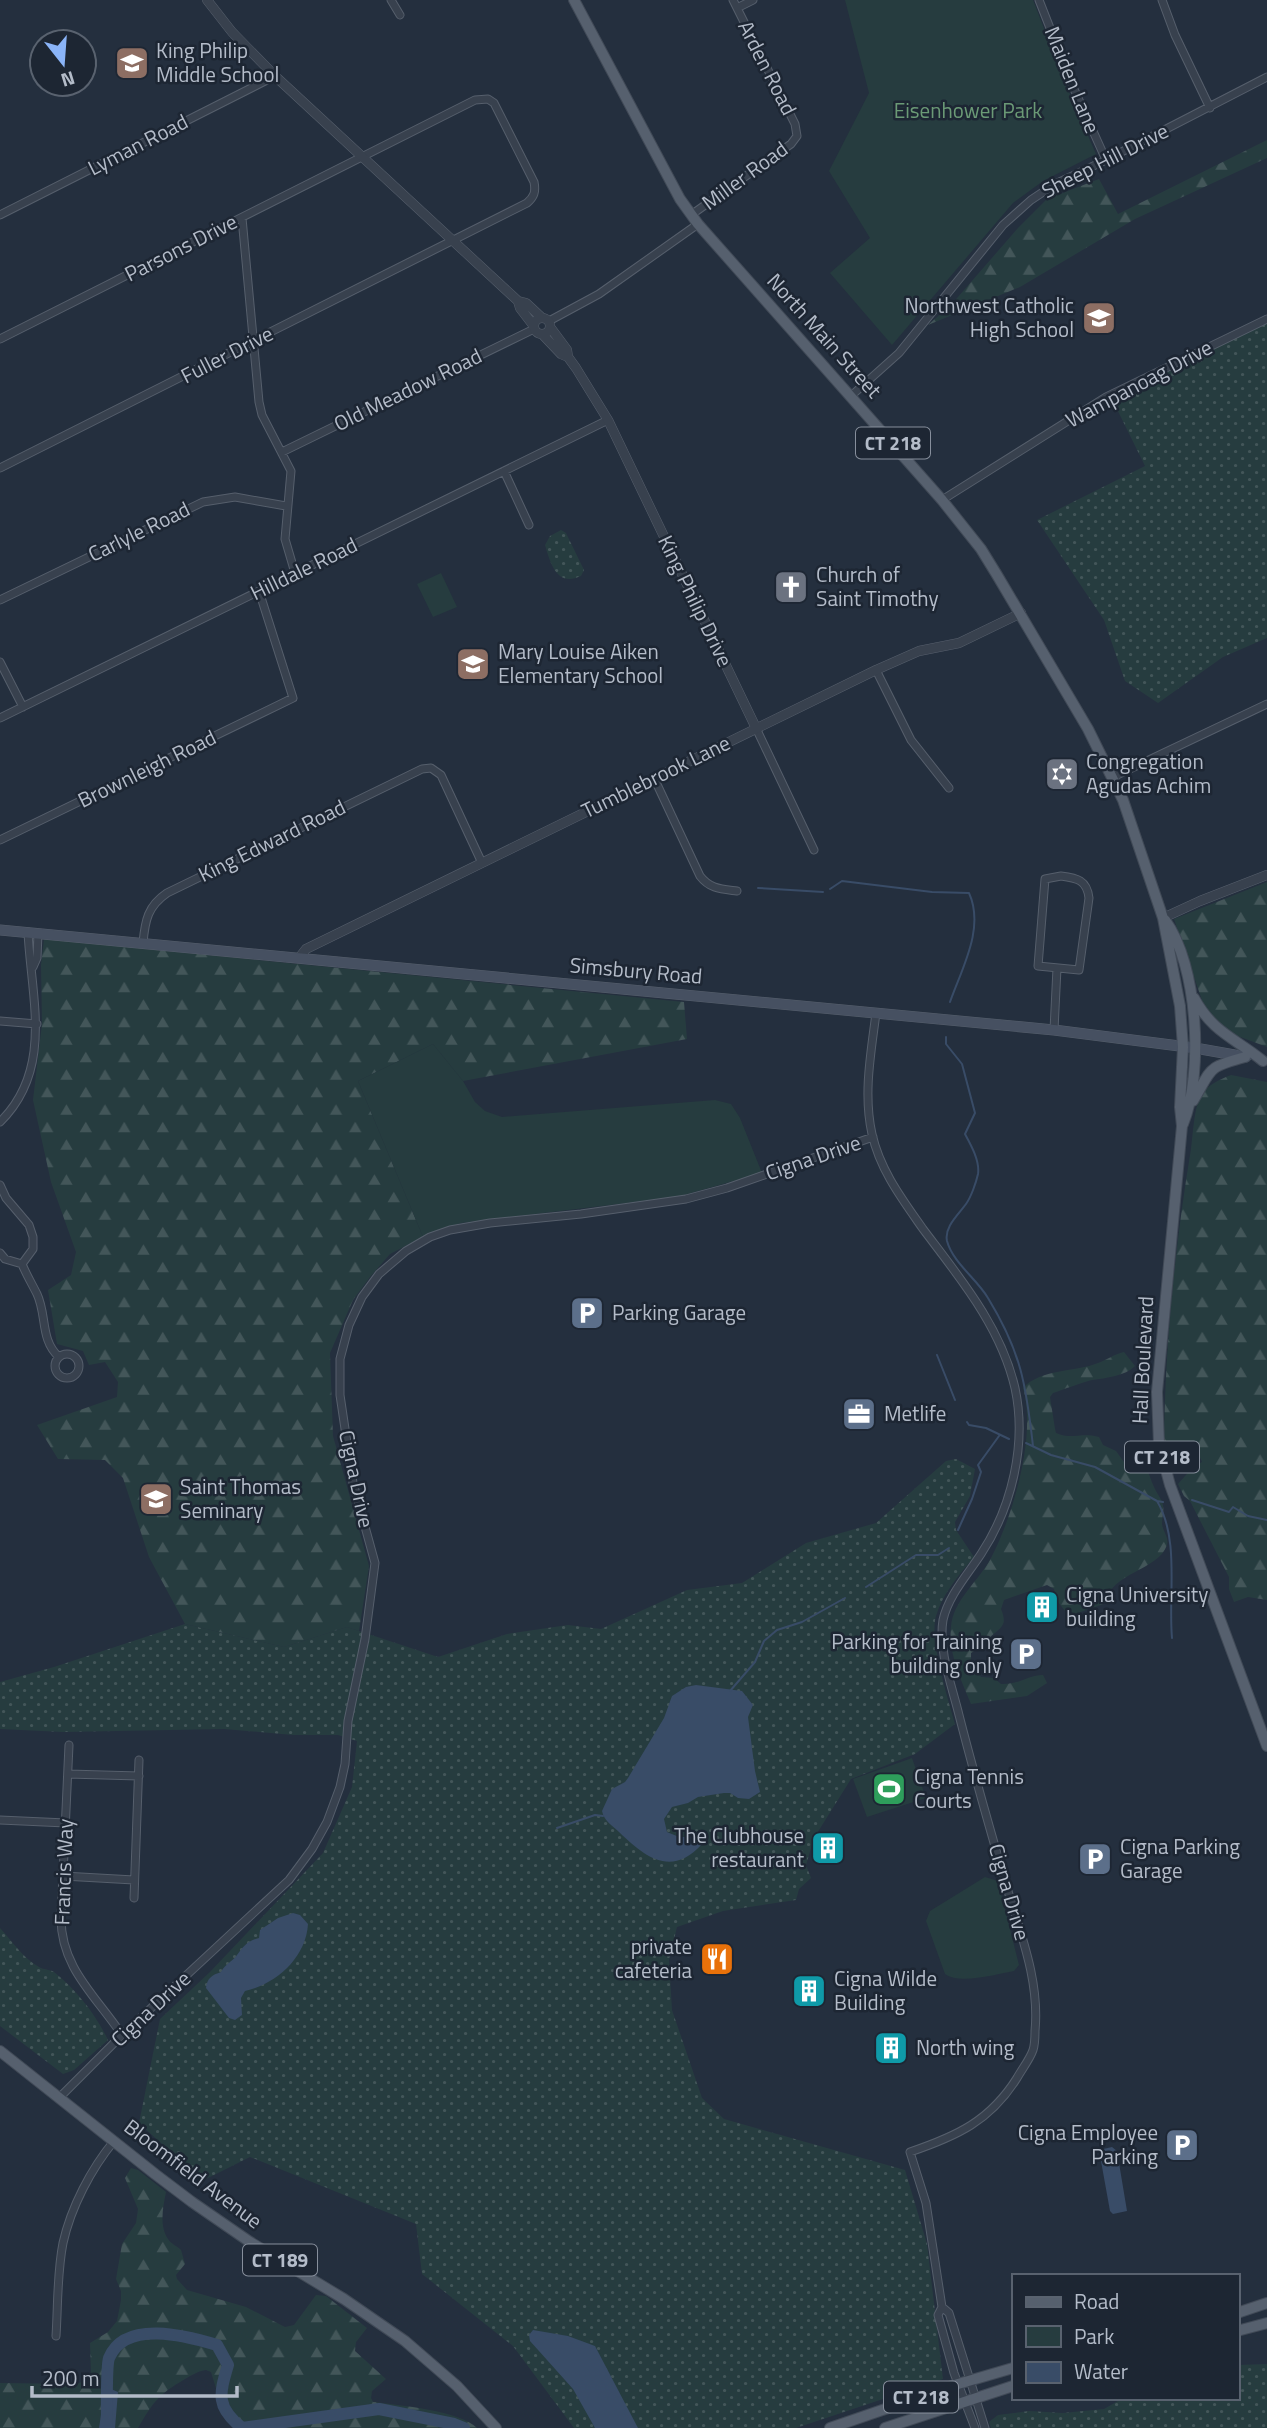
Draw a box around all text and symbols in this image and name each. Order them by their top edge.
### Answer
street label: Arden Road [730,15,805,121]
street label: Maiden Lane [1037,21,1109,138]
north arrow [28,28,98,98]
place label: King Philip Middle School [156,34,279,90]
school or university icon: King Philip Middle School [113,44,151,82]
text: N [58,64,79,96]
park label: Eisenhower Park [894,94,1042,126]
street label: Lyman Road [82,105,193,183]
street label: Sheep Hill Drive [1036,114,1174,206]
street label: Miller Road [695,133,794,217]
street label: Parsons Drive [119,205,242,289]
street label: North Main Street [760,266,890,405]
place label: Northwest Catholic High School [904,289,1074,345]
school or university icon: Northwest Catholic High School [1080,299,1118,337]
street label: Fuller Drive [175,317,278,391]
street label: Wampanoag Drive [1059,331,1218,435]
street label: Old Meadow Road [328,339,487,439]
road number: CT 218 [856,428,930,458]
street label: Carlyle Road [82,493,195,570]
street label: Hilldale Road [245,528,363,608]
street label: King Philip Drive [650,529,742,672]
place label: Church of Saint Timothy [816,558,939,614]
church icon: Church of Saint Timothy [772,568,810,606]
place label: Mary Louise Aiken Elementary School [498,635,663,691]
school or university icon: Mary Louise Aiken Elementary School [454,645,492,683]
street label: Brownleigh Road [72,721,221,815]
street label: Tumblebrook Lane [576,726,735,826]
place label: Congregation Agudas Achim [1086,745,1211,801]
synagogue icon: Congregation Agudas Achim [1043,755,1081,793]
street label: King Edward Road [192,791,351,890]
street label: Simsbury Road [568,948,704,992]
street label: Cigna Drive [761,1126,865,1188]
parking icon: Parking Garage [568,1294,606,1332]
street label: Hall Boulevard [1123,1295,1161,1425]
place label: Parking Garage [612,1296,746,1328]
office icon: Metlife [840,1395,878,1433]
place label: Metlife [884,1397,946,1429]
street label: Cigna Drive [331,1427,383,1531]
road number: CT 218 [1125,1442,1199,1472]
place label: Saint Thomas Seminary [180,1470,301,1526]
school or university icon: Saint Thomas Seminary [137,1480,175,1518]
place label: Cigna University building [1066,1578,1208,1634]
building icon: Cigna University building [1023,1588,1061,1626]
place label: Parking for Training building only [831,1625,1002,1681]
parking icon: Parking for Training building only [1007,1635,1045,1673]
place label: Cigna Tennis Courts [914,1760,1024,1816]
sports icon: Cigna Tennis Courts [870,1770,908,1808]
street label: Francis Way [45,1818,81,1926]
place label: The Clubhouse restaurant [674,1819,805,1875]
building icon: The Clubhouse restaurant [809,1829,847,1867]
place label: Cigna Parking Garage [1120,1830,1240,1886]
street label: Cigna Drive [981,1840,1039,1944]
parking icon: Cigna Parking Garage [1076,1840,1114,1878]
place label: private cafeteria [615,1930,692,1986]
restaurant icon: private cafeteria [698,1940,736,1978]
place label: Cigna Wilde Building [834,1962,937,2018]
street label: Cigna Drive [103,1963,197,2054]
building icon: Cigna Wilde Building [790,1972,828,2010]
building icon: North wing [872,2029,910,2067]
place label: North wing [916,2031,1015,2063]
street label: Bloomfield Avenue [118,2110,269,2236]
place label: Cigna Employee Parking [1018,2116,1158,2172]
parking icon: Cigna Employee Parking [1163,2126,1201,2164]
road number: CT 189 [243,2244,317,2276]
legend [1012,2274,1239,2400]
text: Road [1074,2285,1119,2317]
text: Park [1074,2320,1114,2352]
scale bar [32,2354,236,2398]
text: Water [1074,2355,1128,2387]
text: 200 m [42,2362,99,2394]
road number: CT 218 [884,2382,958,2412]

